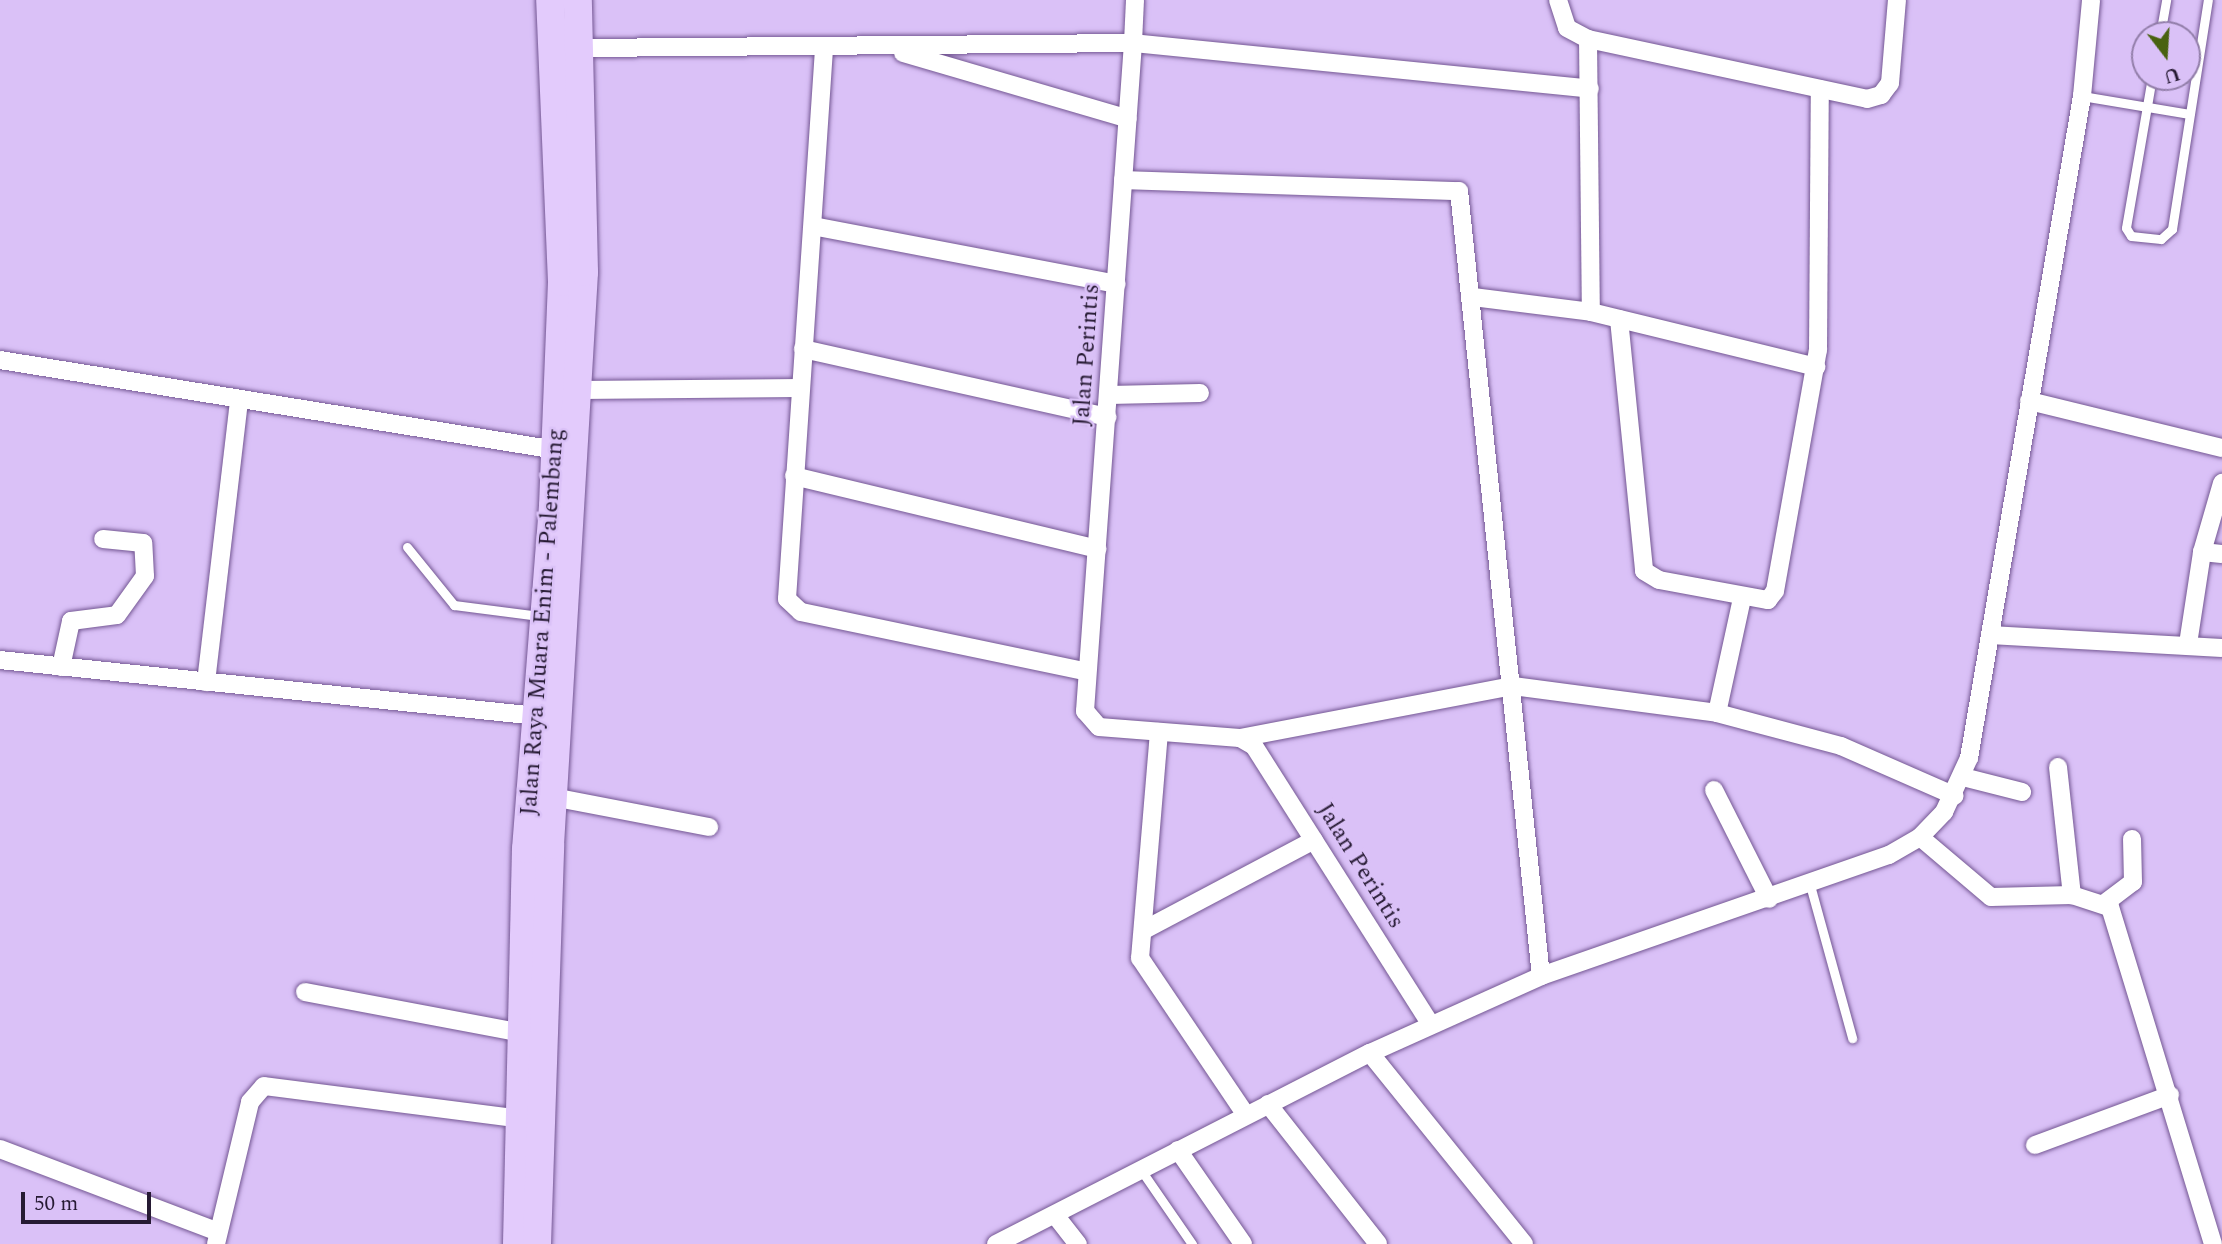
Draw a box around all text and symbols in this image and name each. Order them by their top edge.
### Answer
north arrow [2131,21,2201,91]
text: U [2160,58,2184,91]
street label: Jalan Perintis [1068,283,1106,427]
street label: Jalan Raya Muara Enim - Palembang [515,427,571,817]
street label: Jalan Perintis [1310,798,1410,934]
scale bar [24,1178,154,1222]
text: 50 m [34,1188,78,1220]

